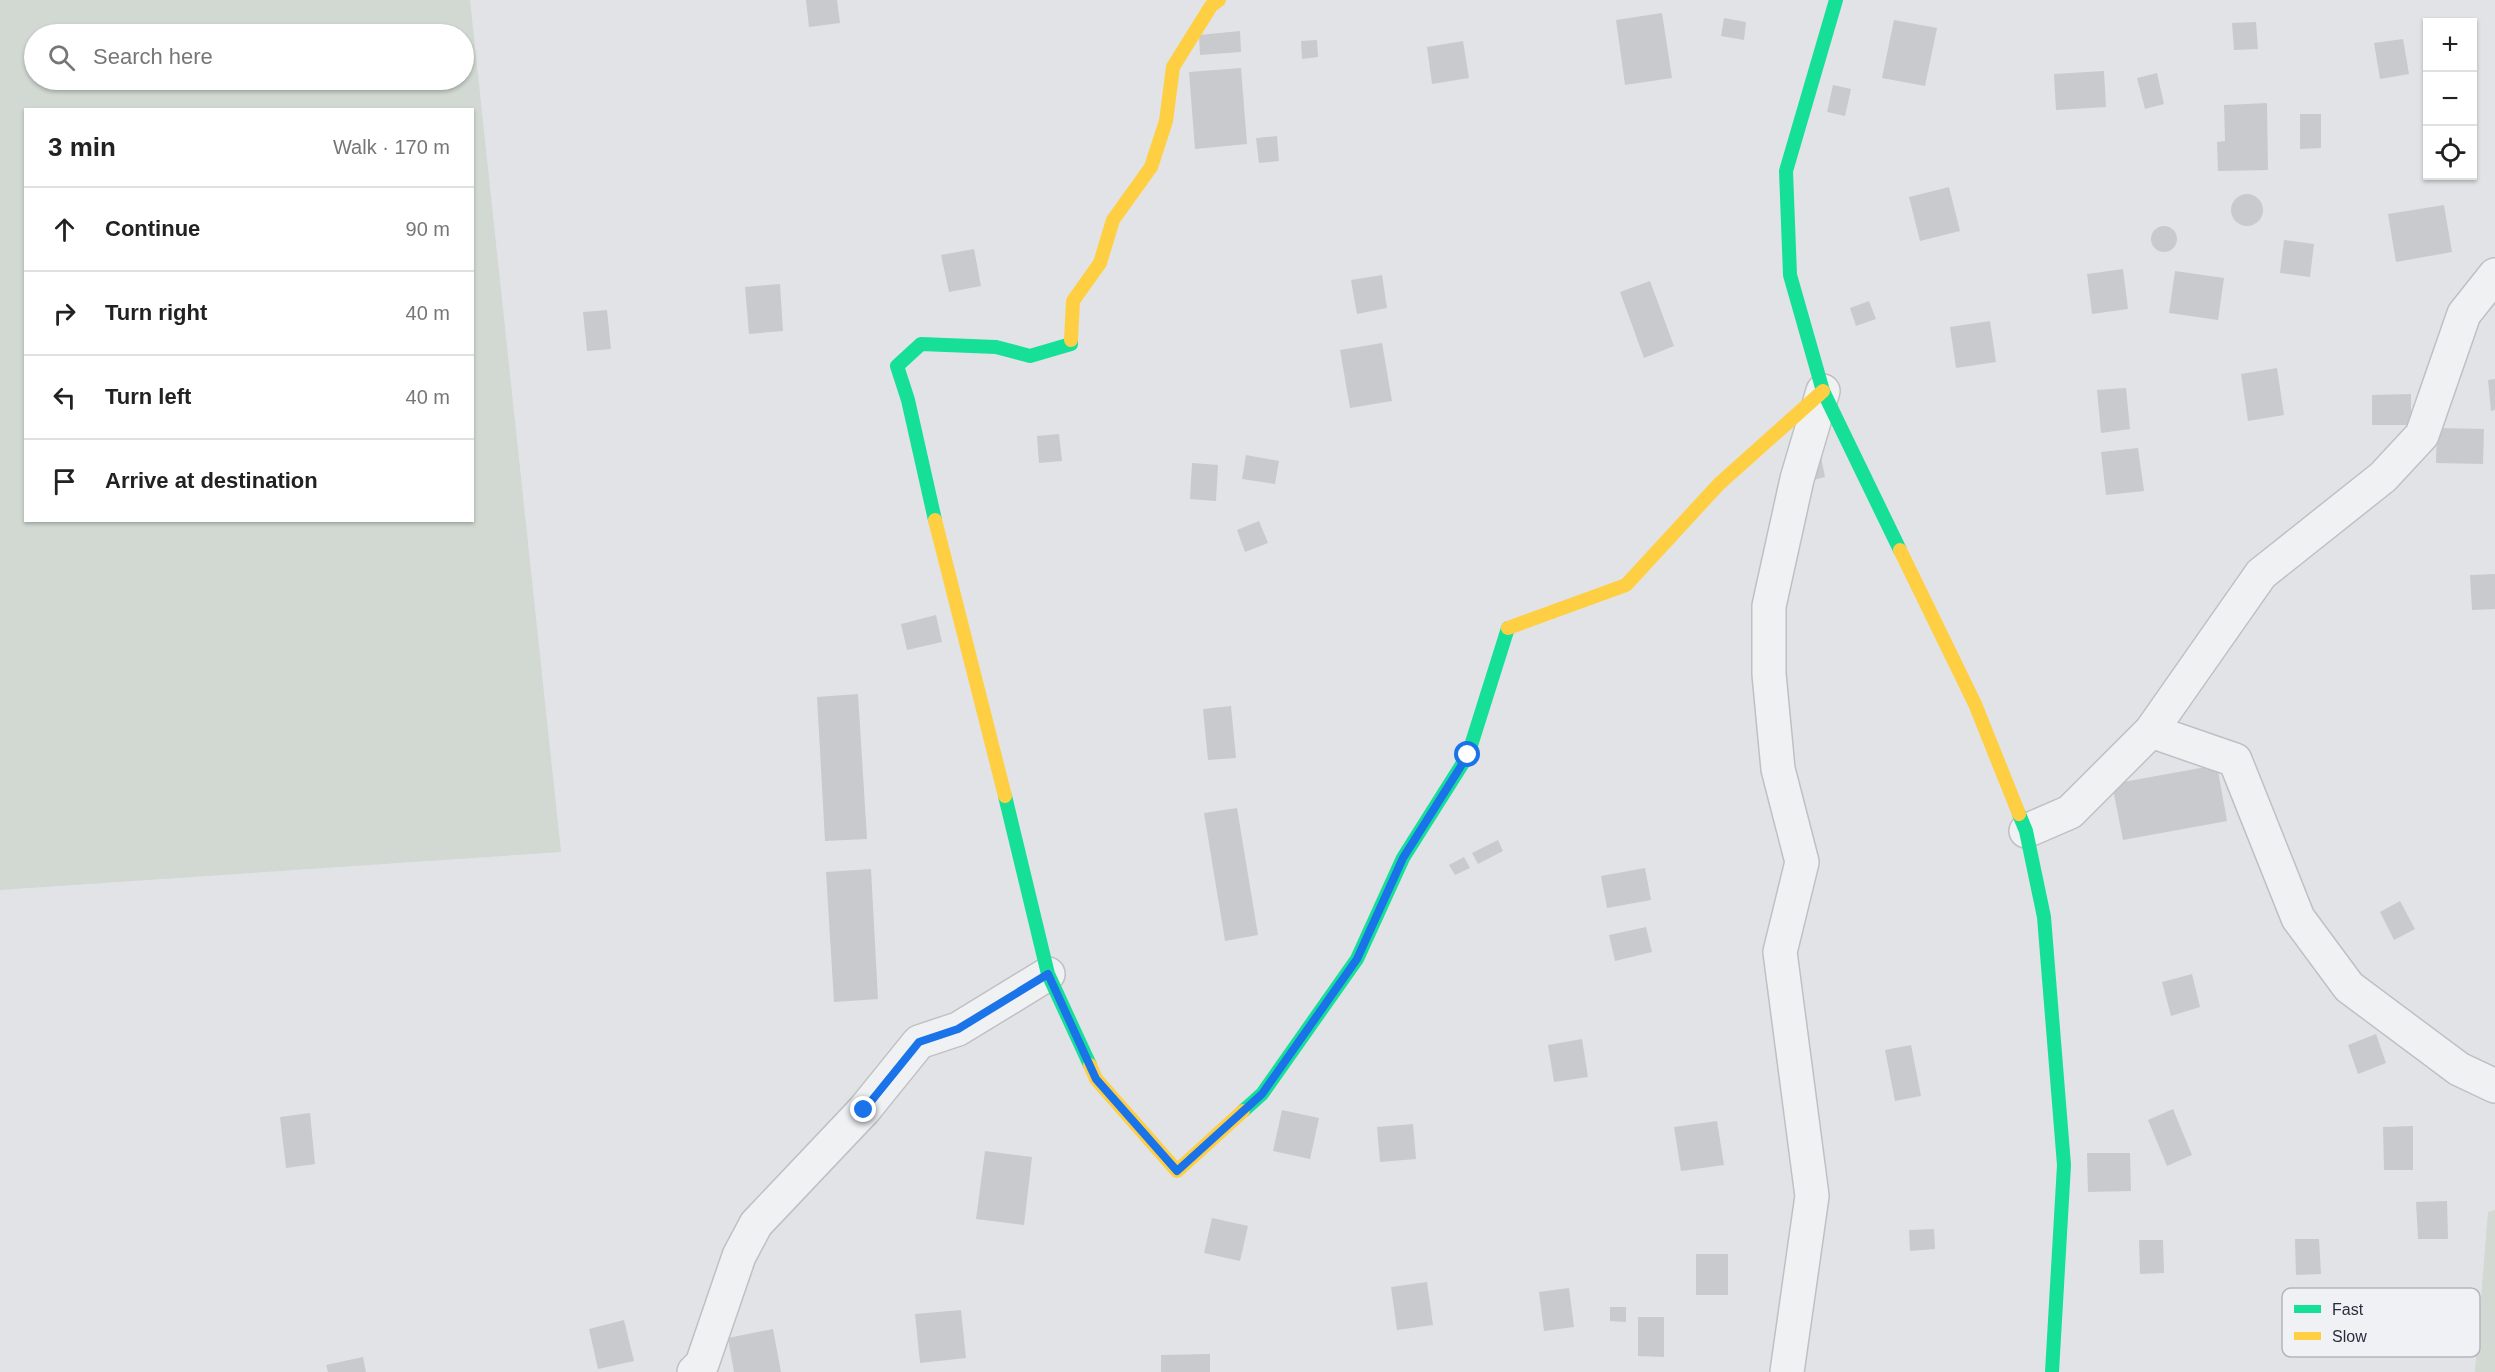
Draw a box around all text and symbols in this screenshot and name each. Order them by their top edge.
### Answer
map controls [2423,18,2477,180]
button: + [2423,18,2477,72]
search box [24,24,474,90]
icon: search [45,41,78,74]
text: Search here [93,44,213,69]
button: − [2423,72,2477,126]
button: locate [2423,126,2477,180]
text: 3 min [48,132,116,162]
text: Walk · 170 m [333,136,450,158]
icon: ahead [48,213,81,246]
text: Continue [105,216,200,241]
text: 90 m [406,218,450,240]
icon: right [48,297,81,330]
text: Turn right [105,300,207,325]
text: 40 m [406,302,450,324]
icon: left [48,381,81,414]
text: Turn left [105,384,191,409]
text: 40 m [406,386,450,408]
icon: arrive [48,465,81,498]
text: Arrive at destination [105,468,318,493]
route start [1454,741,1480,767]
route end [850,1096,876,1122]
legend [2282,1288,2480,1357]
text: Fast [2332,1301,2364,1318]
text: Slow [2332,1328,2367,1345]

